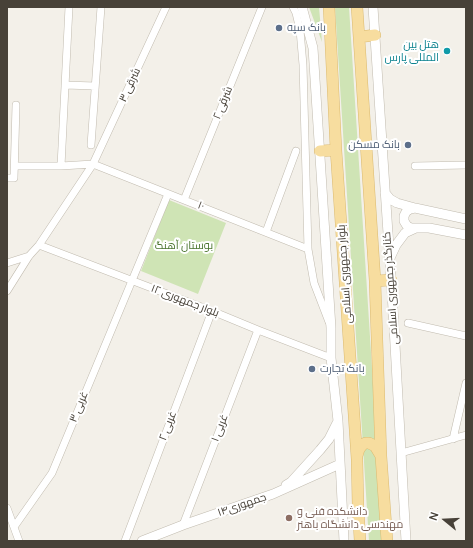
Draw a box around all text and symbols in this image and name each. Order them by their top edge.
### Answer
place label: بانک سپه [287,21,326,35]
marker: بانک سپه [274,23,284,33]
place label: هتل بین المللی پارس [385,38,439,64]
marker: هتل بین المللی پارس [442,46,452,56]
street label: ۳ شرقی [116,66,144,104]
street label: ۲ شرقی [210,85,236,121]
place label: بانک مسکن [348,138,400,152]
marker: بانک مسکن [403,140,413,150]
street label: ۱۰ [196,199,206,213]
street label: بلوار جمهوری اسلامی [335,224,355,324]
street label: کنارگذر جمهوری اسلامی [380,231,402,345]
park label: بوستان آهنگ [155,239,213,253]
street label: بلوار جمهوری ۱۲ [149,282,221,320]
place label: بانک تجارت [320,362,365,376]
marker: بانک تجارت [307,364,317,374]
street label: ۳ غربی [67,390,91,424]
street label: ۲ غربی [156,409,180,443]
street label: ۱ غربی [209,413,231,443]
street label: جمهوری۱۴ [216,491,268,519]
north arrow [425,500,465,540]
place label: دانشکده فنی و مهندسی دانشگاه باهنر [297,505,403,531]
text: N [425,510,441,522]
marker: دانشکده فنی و مهندسی دانشگاه باهنر [284,513,294,523]

